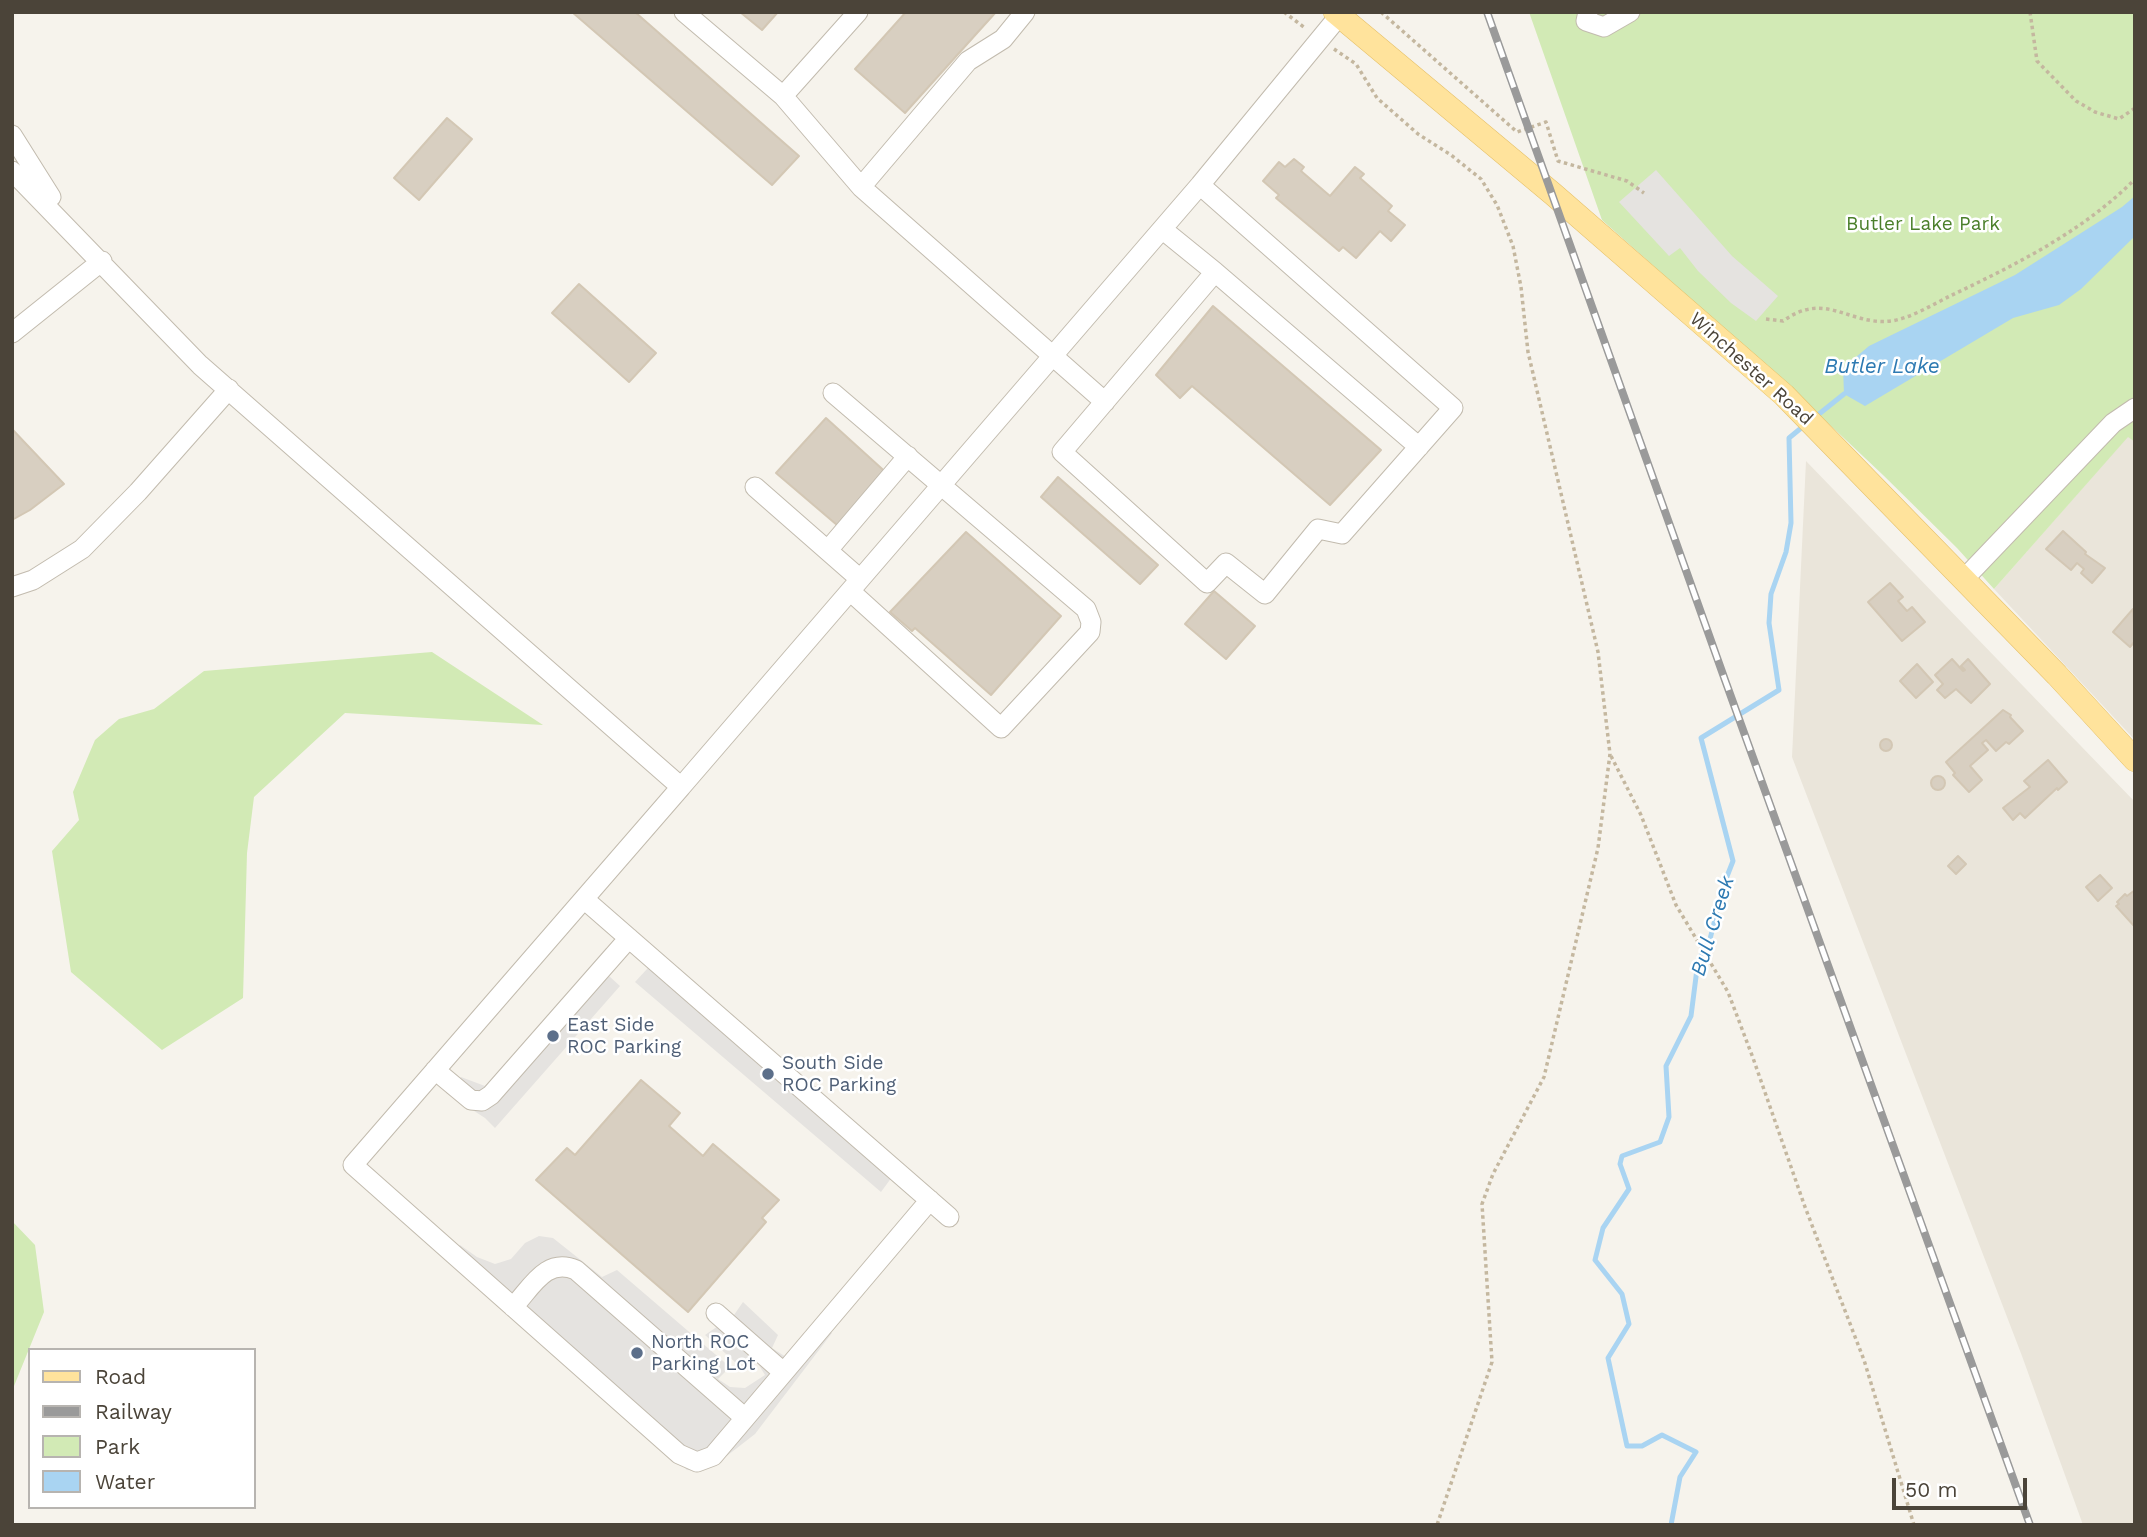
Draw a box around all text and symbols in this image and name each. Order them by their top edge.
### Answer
park label: Butler Lake Park [1846,213,2000,235]
street label: Winchester Road [1685,308,1817,430]
water label: Butler Lake [1824,354,1940,380]
water label: Bull Creek [1686,873,1740,979]
place label: East Side ROC Parking [567,1014,681,1058]
marker: East Side ROC Parking [545,1028,561,1044]
place label: South Side ROC Parking [782,1052,896,1096]
marker: South Side ROC Parking [760,1066,776,1082]
place label: North ROC Parking Lot [651,1331,756,1375]
marker: North ROC Parking Lot [629,1345,645,1361]
legend [28,1348,256,1509]
text: Road [95,1364,146,1389]
text: Railway [95,1399,172,1424]
text: Park [95,1434,140,1459]
scale bar [1895,1464,2030,1508]
text: Water [95,1469,155,1494]
text: 50 m [1905,1477,1957,1502]

